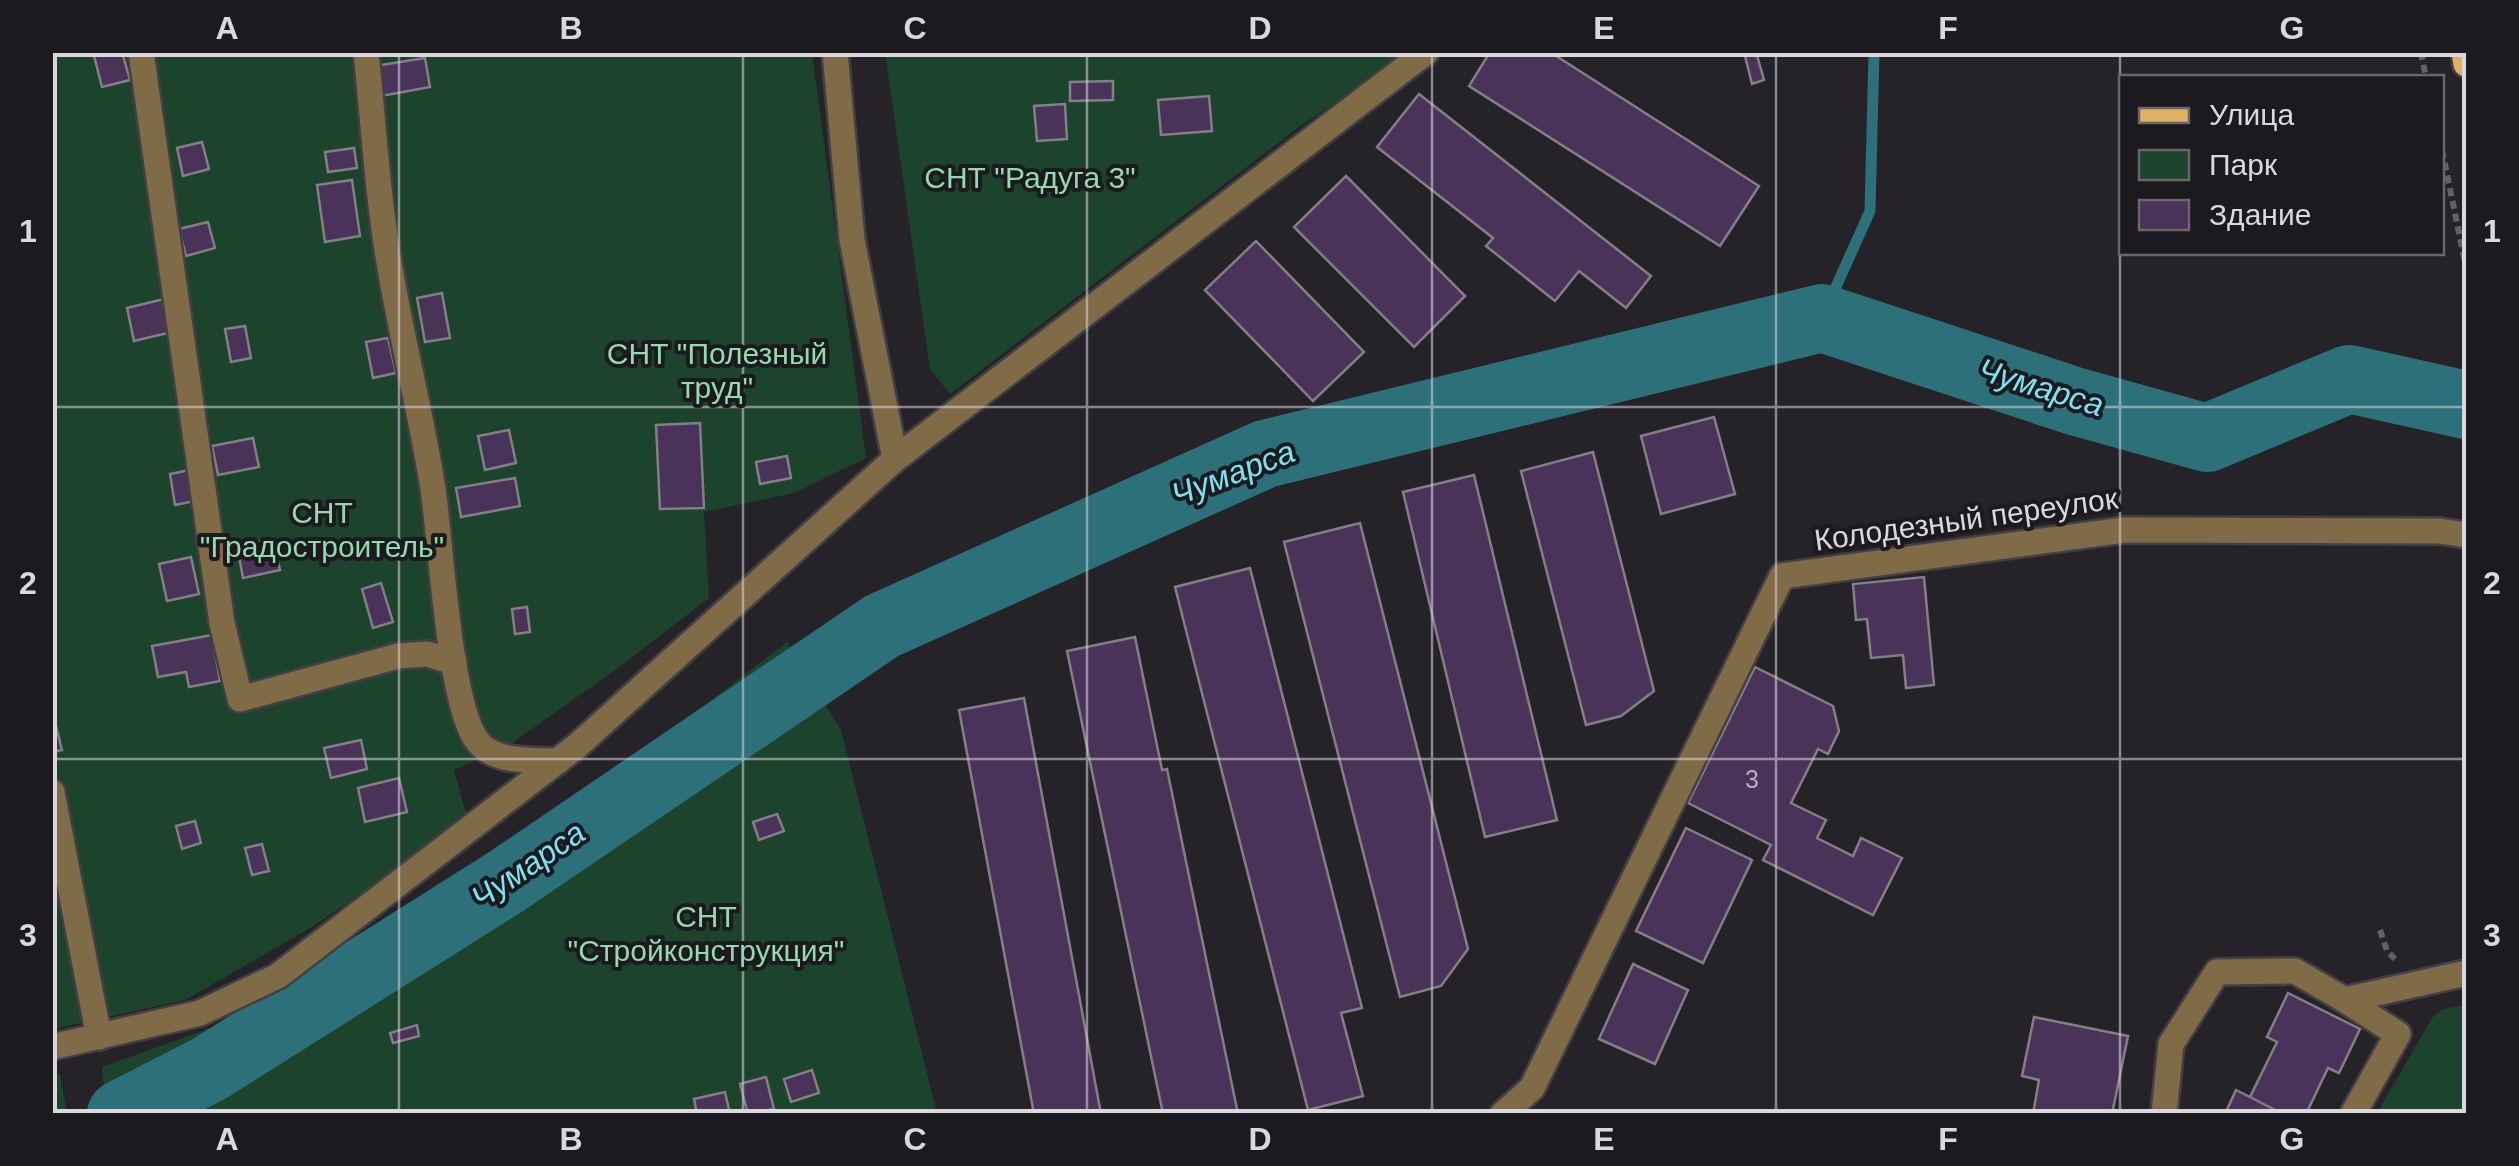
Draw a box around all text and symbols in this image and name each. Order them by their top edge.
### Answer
text: A [215,10,239,46]
text: B [559,10,583,46]
text: C [903,10,927,46]
text: D [1248,10,1272,46]
text: E [1593,10,1615,46]
text: F [1938,10,1958,46]
text: G [2280,10,2304,46]
legend [2119,75,2444,255]
text: Улица [2209,98,2294,131]
text: Парк [2209,148,2278,181]
park label: СНТ "Радуга 3" [924,161,1136,194]
text: Здание [2209,198,2311,231]
text: 1 [19,213,37,249]
text: 1 [2483,213,2501,249]
park label: СНТ "Полезный труд" [607,337,827,404]
water label: Чумарса [1974,351,2108,423]
water label: Чумарса [1166,433,1300,513]
street label: Колодезный переулок [1812,481,2121,557]
park label: СНТ "Градостроитель" [200,496,444,563]
text: 2 [19,565,37,601]
text: 2 [2483,565,2501,601]
house number: 3 [1745,765,1759,793]
water label: Чумарса [465,814,591,916]
park label: СНТ "Стройконструкция" [568,900,844,967]
text: 3 [19,917,37,953]
text: 3 [2483,917,2501,953]
text: A [215,1121,239,1157]
text: B [559,1121,583,1157]
text: C [903,1121,927,1157]
text: D [1248,1121,1272,1157]
text: E [1593,1121,1615,1157]
text: F [1938,1121,1958,1157]
text: G [2280,1121,2304,1157]

